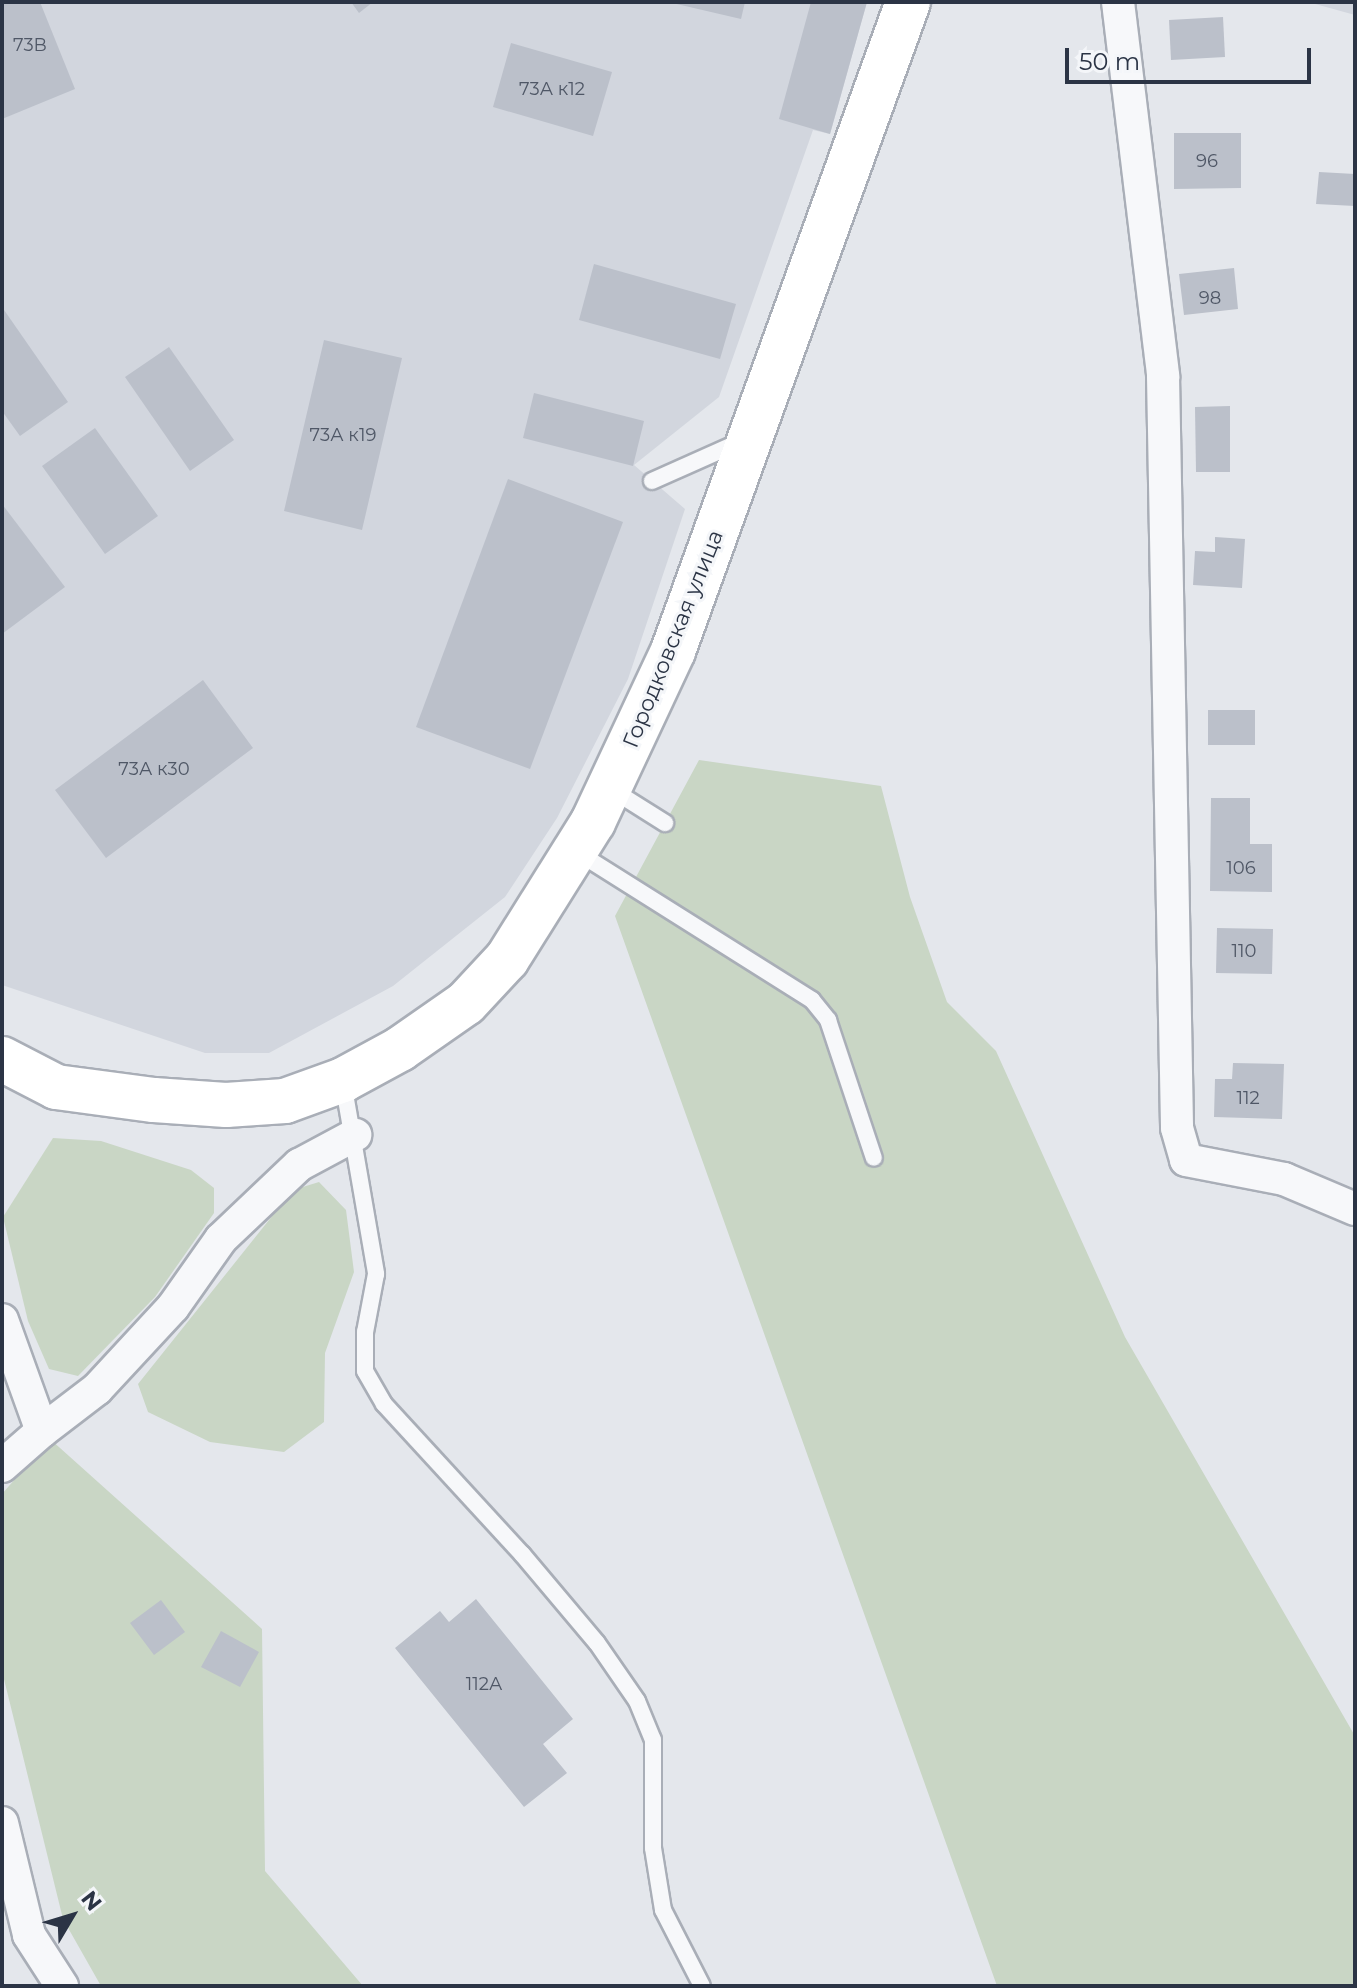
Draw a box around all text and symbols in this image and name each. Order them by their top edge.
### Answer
scale bar [1069,32,1315,82]
house number: 73В [13,34,47,56]
text: 50 m [1079,47,1140,76]
house number: 73А к12 [519,78,585,100]
house number: 96 [1196,150,1218,172]
house number: 98 [1199,287,1221,309]
house number: 73А к19 [310,424,376,446]
street label: Городковская улица [617,526,729,752]
house number: 73А к30 [118,758,190,780]
house number: 106 [1226,857,1256,879]
house number: 110 [1232,940,1256,962]
house number: 112 [1236,1087,1260,1109]
house number: 112А [466,1673,502,1695]
north arrow [32,1876,112,1956]
text: N [75,1886,107,1916]

